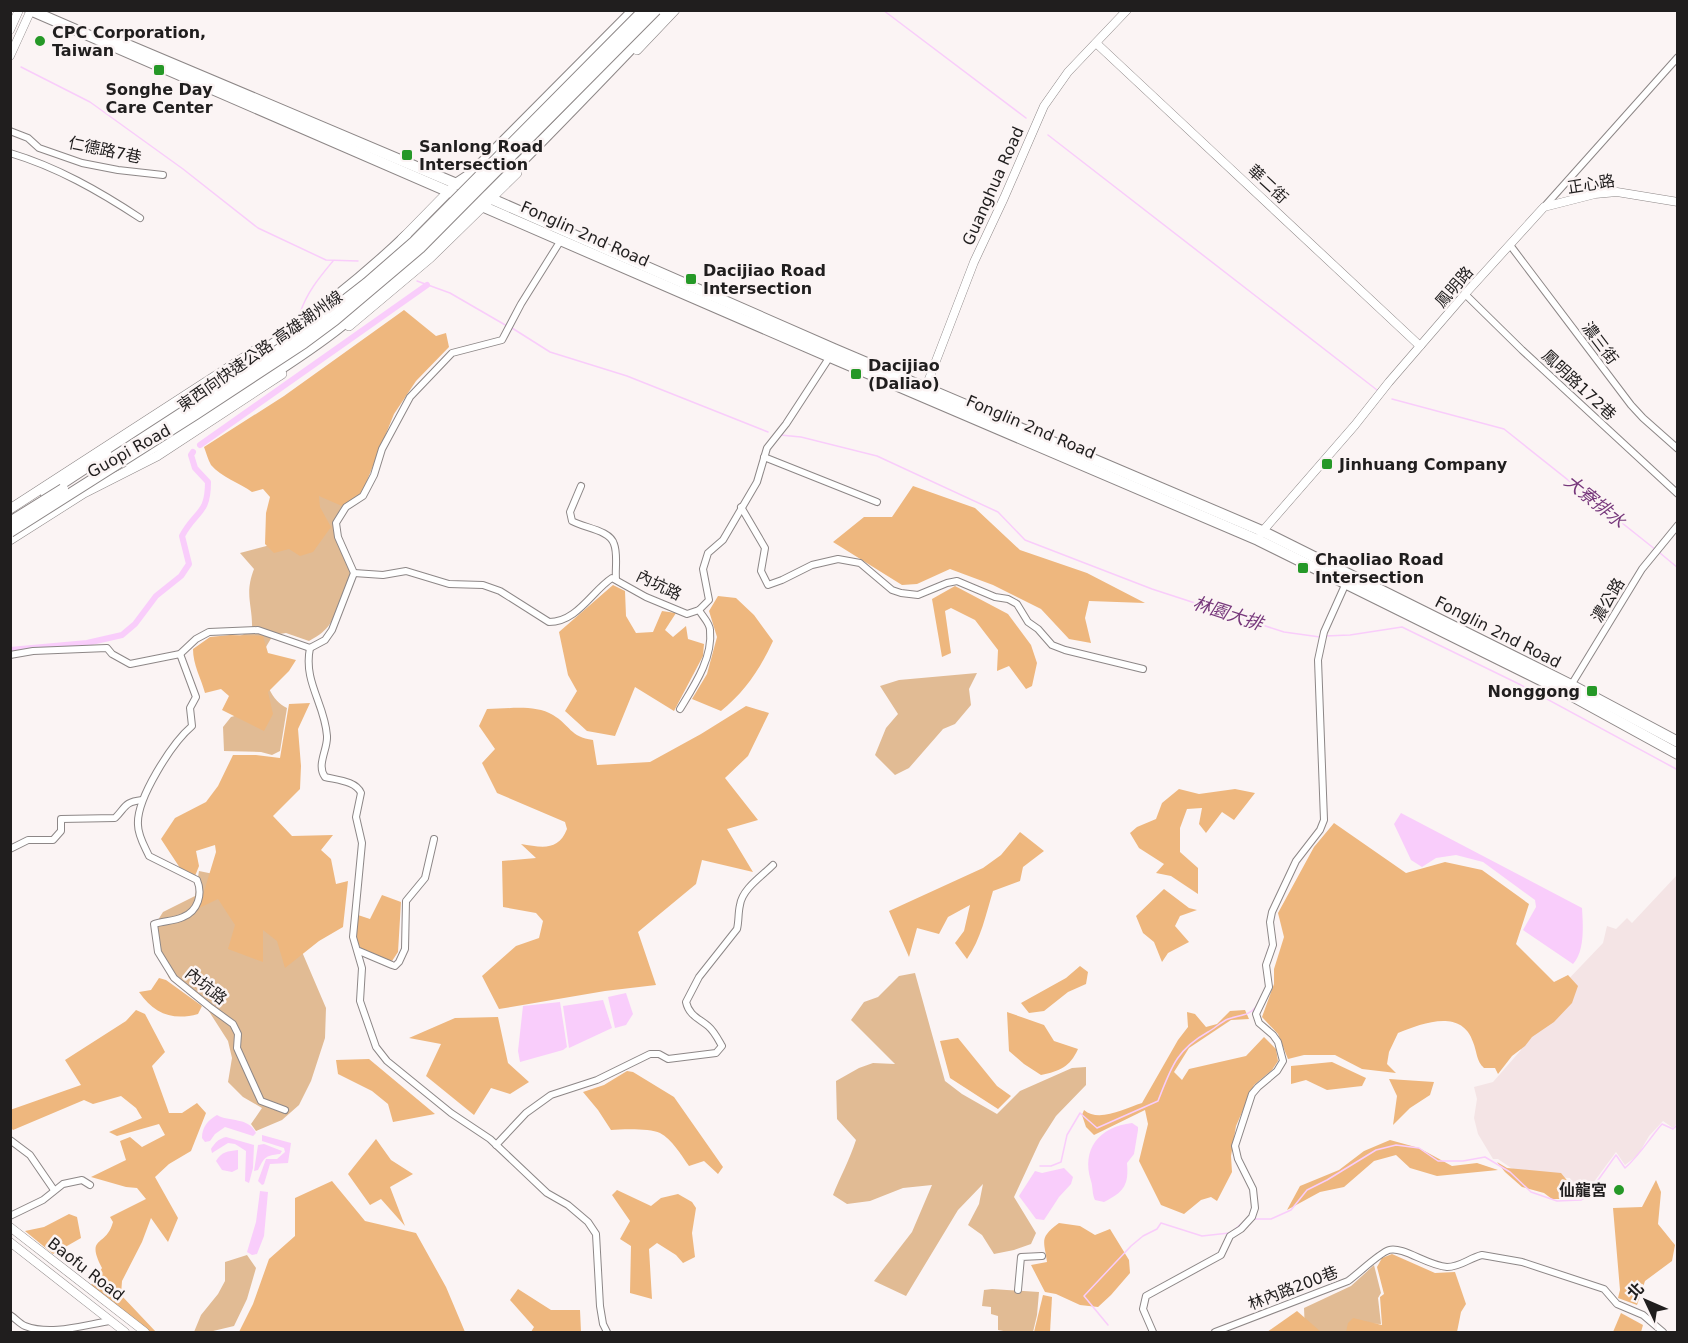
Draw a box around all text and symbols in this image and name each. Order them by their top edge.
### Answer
place label: CPC Corporation, Taiwan [52,23,206,60]
marker: CPC Corporation, Taiwan [33,34,47,48]
marker: Songhe Day Care Center [152,63,166,77]
place label: Songhe Day Care Center [105,80,213,117]
street label: Guanghua Road [958,124,1028,248]
street label: 仁德路7巷 [67,133,143,167]
place label: Sanlong Road Intersection [419,137,543,174]
marker: Sanlong Road Intersection [400,148,414,162]
street label: 華二街 [1244,161,1292,207]
street label: 正心路 [1566,171,1616,197]
street label: Fonglin 2nd Road [518,197,652,271]
place label: Dacijiao Road Intersection [703,261,826,298]
street label: 鳳明路 [1431,263,1477,311]
marker: Dacijiao Road Intersection [684,272,698,286]
street label: 東西向快速公路 高雄潮州線 [174,287,346,415]
street label: 濃三街 [1578,318,1622,368]
street label: 鳳明路172巷 [1538,346,1620,424]
place label: Dacijiao (Daliao) [868,356,940,393]
marker: Dacijiao (Daliao) [849,367,863,381]
street label: Fonglin 2nd Road [964,391,1098,463]
street label: Guopi Road [84,420,174,482]
place label: Jinhuang Company [1338,455,1508,474]
marker: Jinhuang Company [1320,457,1334,471]
water label: 大寮排水 [1560,470,1630,532]
place label: Chaoliao Road Intersection [1315,550,1444,587]
marker: Chaoliao Road Intersection [1296,561,1310,575]
street label: 內坑路 [633,566,685,604]
street label: 濃公路 [1587,575,1629,625]
water label: 林園大排 [1191,592,1267,635]
street label: Fonglin 2nd Road [1432,592,1564,672]
place label: Nonggong [1487,682,1580,701]
marker: Nonggong [1585,684,1599,698]
street label: 內坑路 [181,964,231,1008]
place label: 仙龍宮 [1559,1181,1607,1200]
marker: 仙龍宮 [1612,1183,1626,1197]
street label: Baofu Road [44,1233,128,1305]
street label: 林內路200巷 [1245,1262,1341,1314]
north arrow [1616,1271,1676,1331]
text: 北 [1623,1279,1648,1303]

